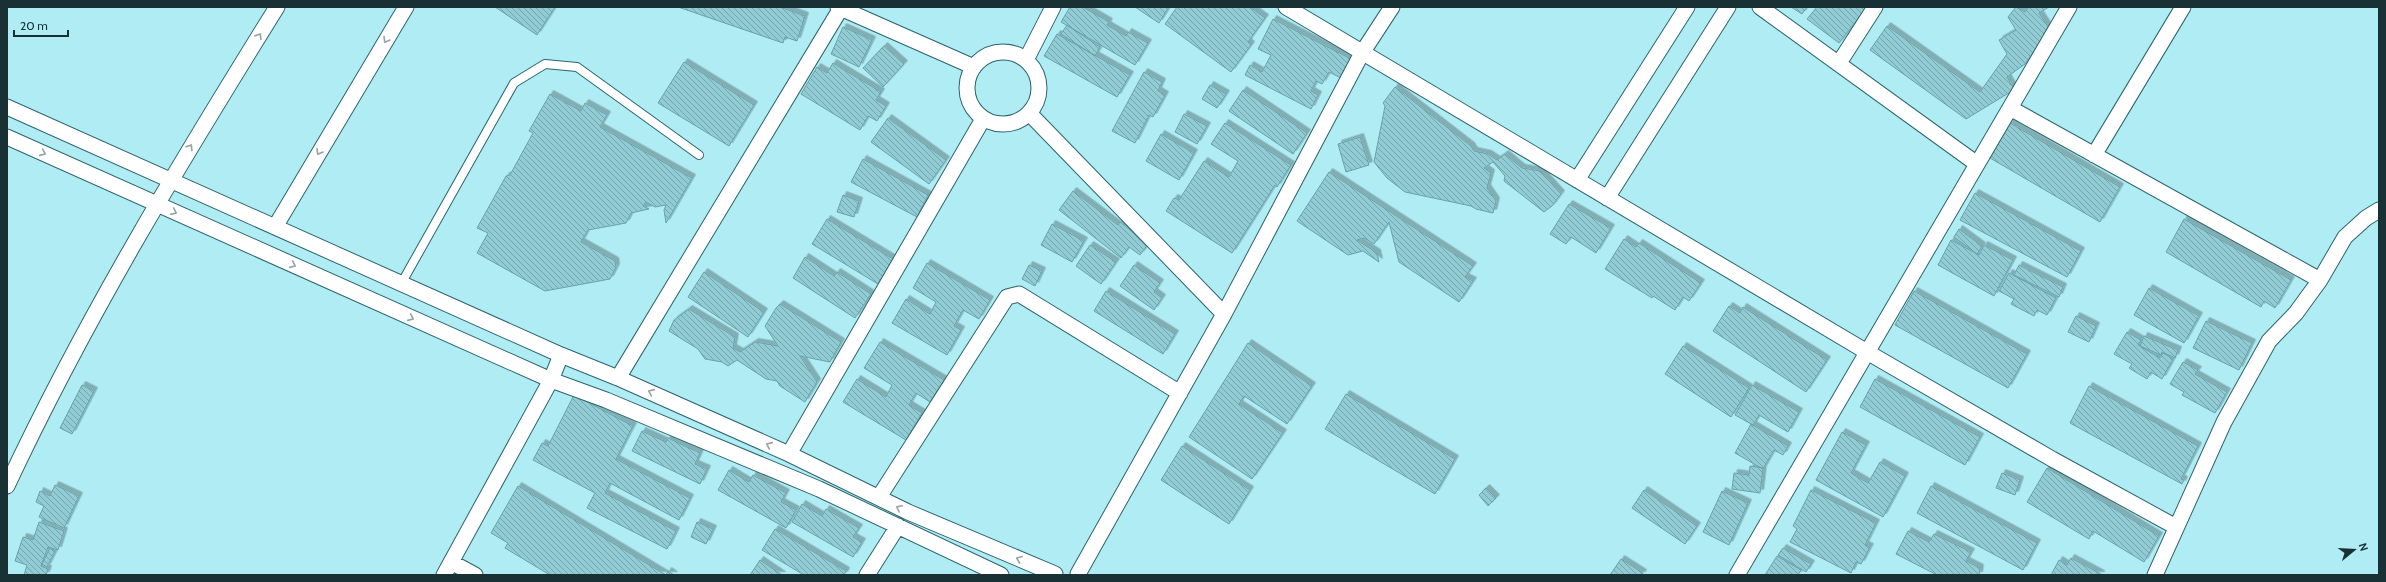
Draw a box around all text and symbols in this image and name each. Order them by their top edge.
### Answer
scale bar [14,12,68,38]
text: 20 m [20,18,48,33]
one-way arrow [254,33,261,40]
one-way arrow [383,36,391,43]
one-way arrow [186,144,193,151]
one-way arrow [38,148,46,156]
one-way arrow [317,148,324,155]
one-way arrow [170,207,177,215]
one-way arrow [288,260,296,268]
one-way arrow [407,313,415,321]
one-way arrow [647,389,655,397]
one-way arrow [766,442,774,450]
one-way arrow [896,505,903,513]
north arrow [2334,530,2374,570]
text: N [2356,541,2371,553]
one-way arrow [1015,556,1023,564]

